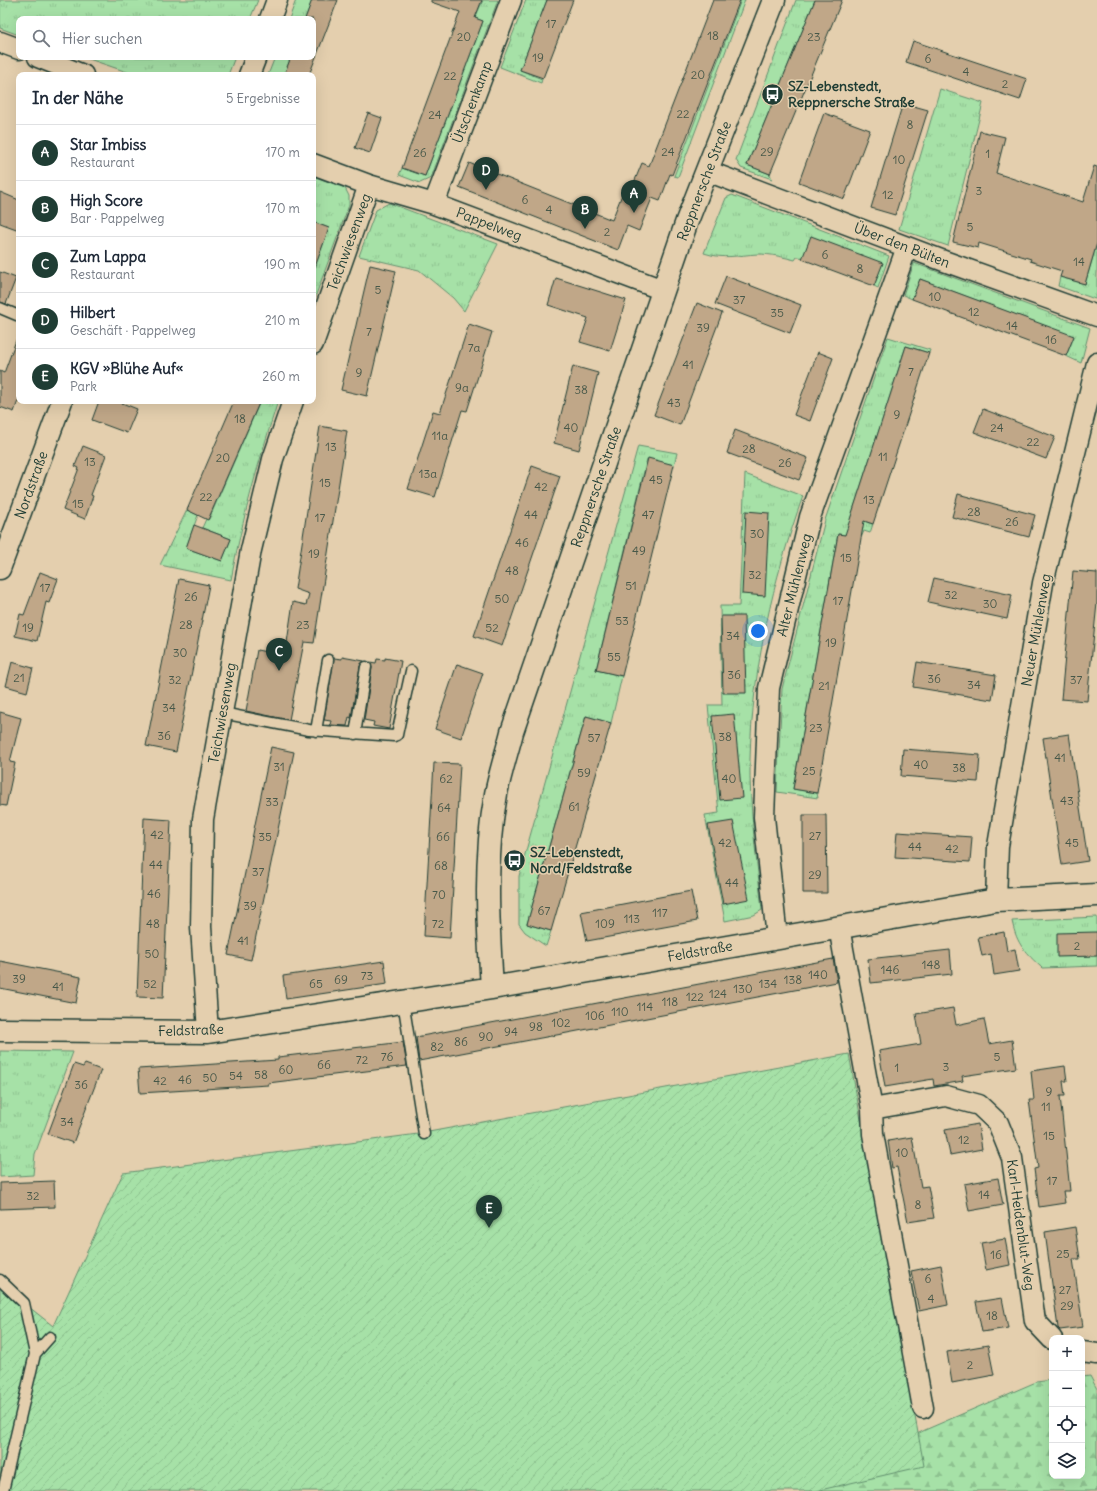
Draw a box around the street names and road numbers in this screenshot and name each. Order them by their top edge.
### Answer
street label: Ütschenkamp [448,58,496,146]
street label: Reppnersche Straße [673,119,735,243]
street label: Teichwiesenweg [323,191,375,293]
street label: Pappelweg [454,203,524,245]
street label: Über den Bülten [851,218,953,272]
street label: Reppnersche Straße [567,424,625,550]
street label: Nordstraße [10,449,52,521]
street label: Alter Mühlenweg [772,531,816,639]
street label: Neuer Mühlenweg [1017,572,1055,688]
street label: Teichwiesenweg [204,661,240,765]
street label: Feldstraße [666,936,734,966]
street label: Feldstraße [158,1020,224,1040]
street label: Karl-Heidenblut-Weg [1003,1158,1039,1292]

